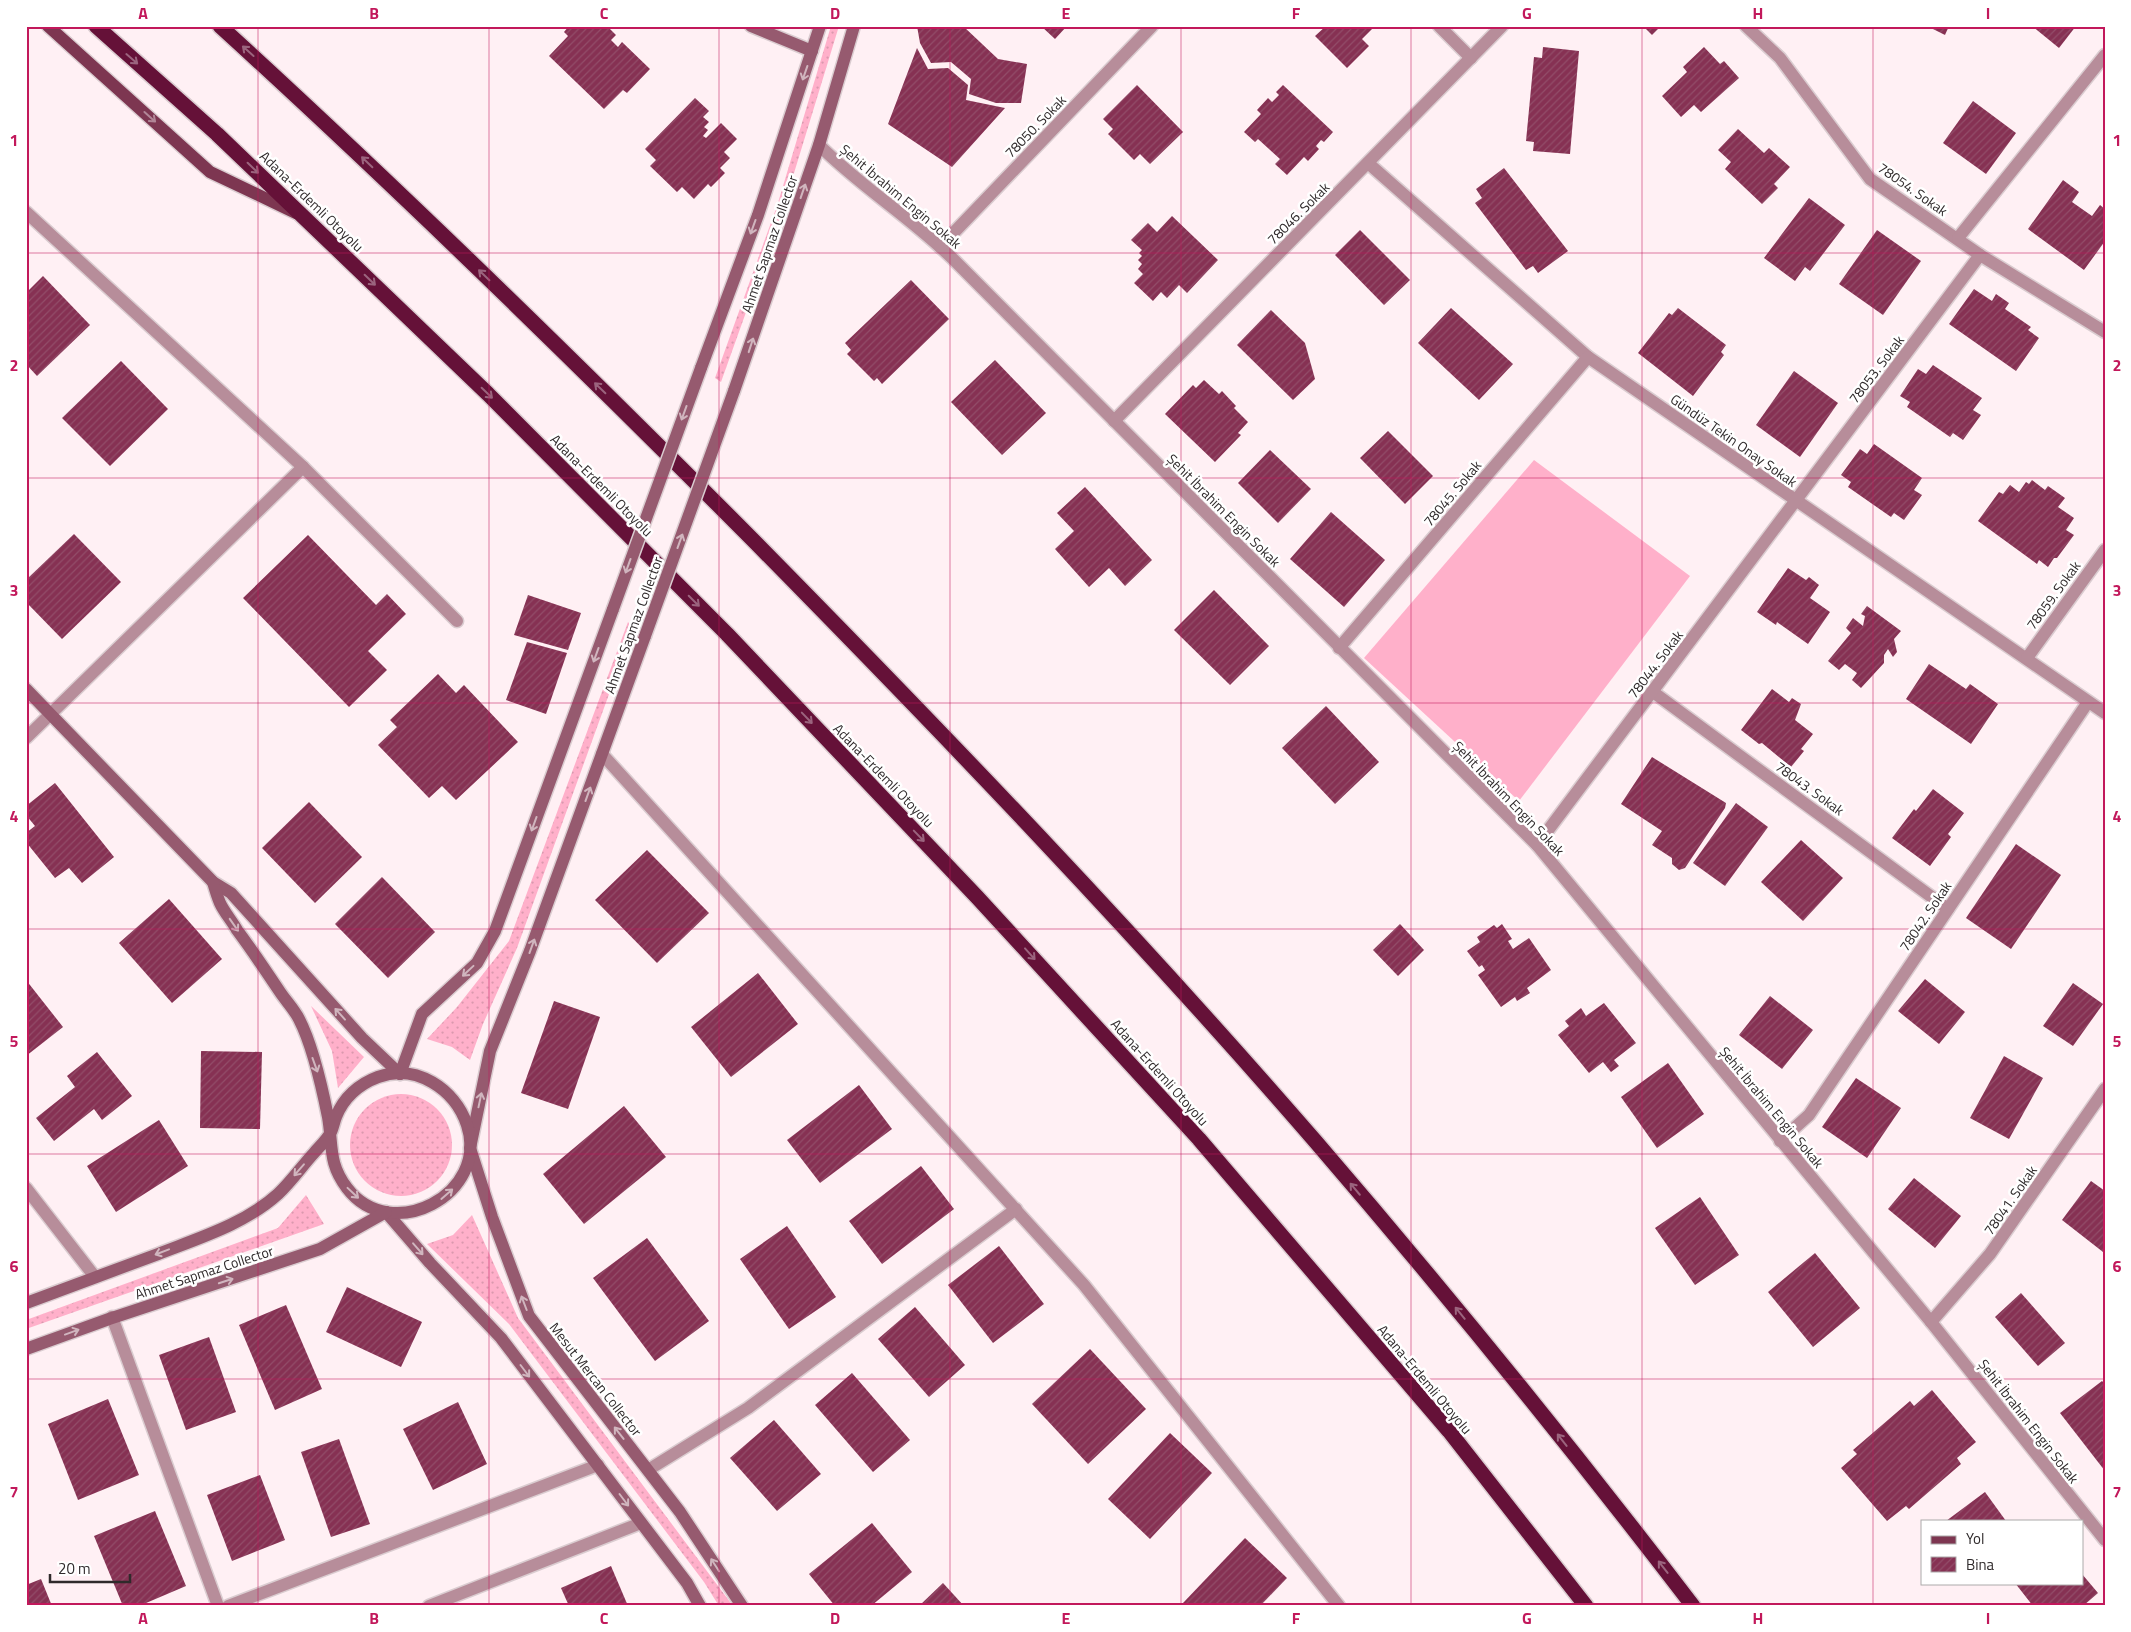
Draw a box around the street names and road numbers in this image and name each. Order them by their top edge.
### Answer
street label: 78050. Sokak [999,89,1071,162]
street label: Şehit İbrahim Engin Sokak [836,139,966,253]
street label: Adana-Erdemli Otoyolu [255,146,369,256]
street label: 78054. Sokak [1874,157,1952,221]
street label: Ahmet Sapmaz Collector [736,172,802,316]
street label: 78046. Sokak [1262,177,1334,249]
street label: 78053. Sokak [1843,330,1909,408]
street label: Gündüz Tekin Onay Sokak [1666,388,1802,492]
street label: Adana-Erdemli Otoyolu [546,429,658,541]
street label: Şehit İbrahim Engin Sokak [1163,449,1286,572]
street label: 78045. Sokak [1418,455,1486,531]
street label: Ahmet Sapmaz Collector [598,553,668,696]
street label: 78059. Sokak [2021,556,2085,634]
street label: 78044. Sokak [1622,625,1688,703]
street label: Adana-Erdemli Otoyolu [829,718,939,832]
street label: Şehit İbrahim Engin Sokak [1448,736,1570,860]
street label: 78043. Sokak [1771,756,1849,820]
street label: 78042. Sokak [1894,876,1956,955]
street label: Adana-Erdemli Otoyolu [1106,1014,1214,1130]
street label: Şehit İbrahim Engin Sokak [1715,1042,1829,1172]
street label: 78041. Sokak [1978,1161,2042,1239]
street label: Ahmet Sapmaz Collector [132,1240,276,1304]
street label: Mesut Mercan Collector [545,1318,647,1441]
street label: Adana-Erdemli Otoyolu [1373,1320,1477,1438]
street label: Şehit İbrahim Engin Sokak [1974,1354,2084,1488]

